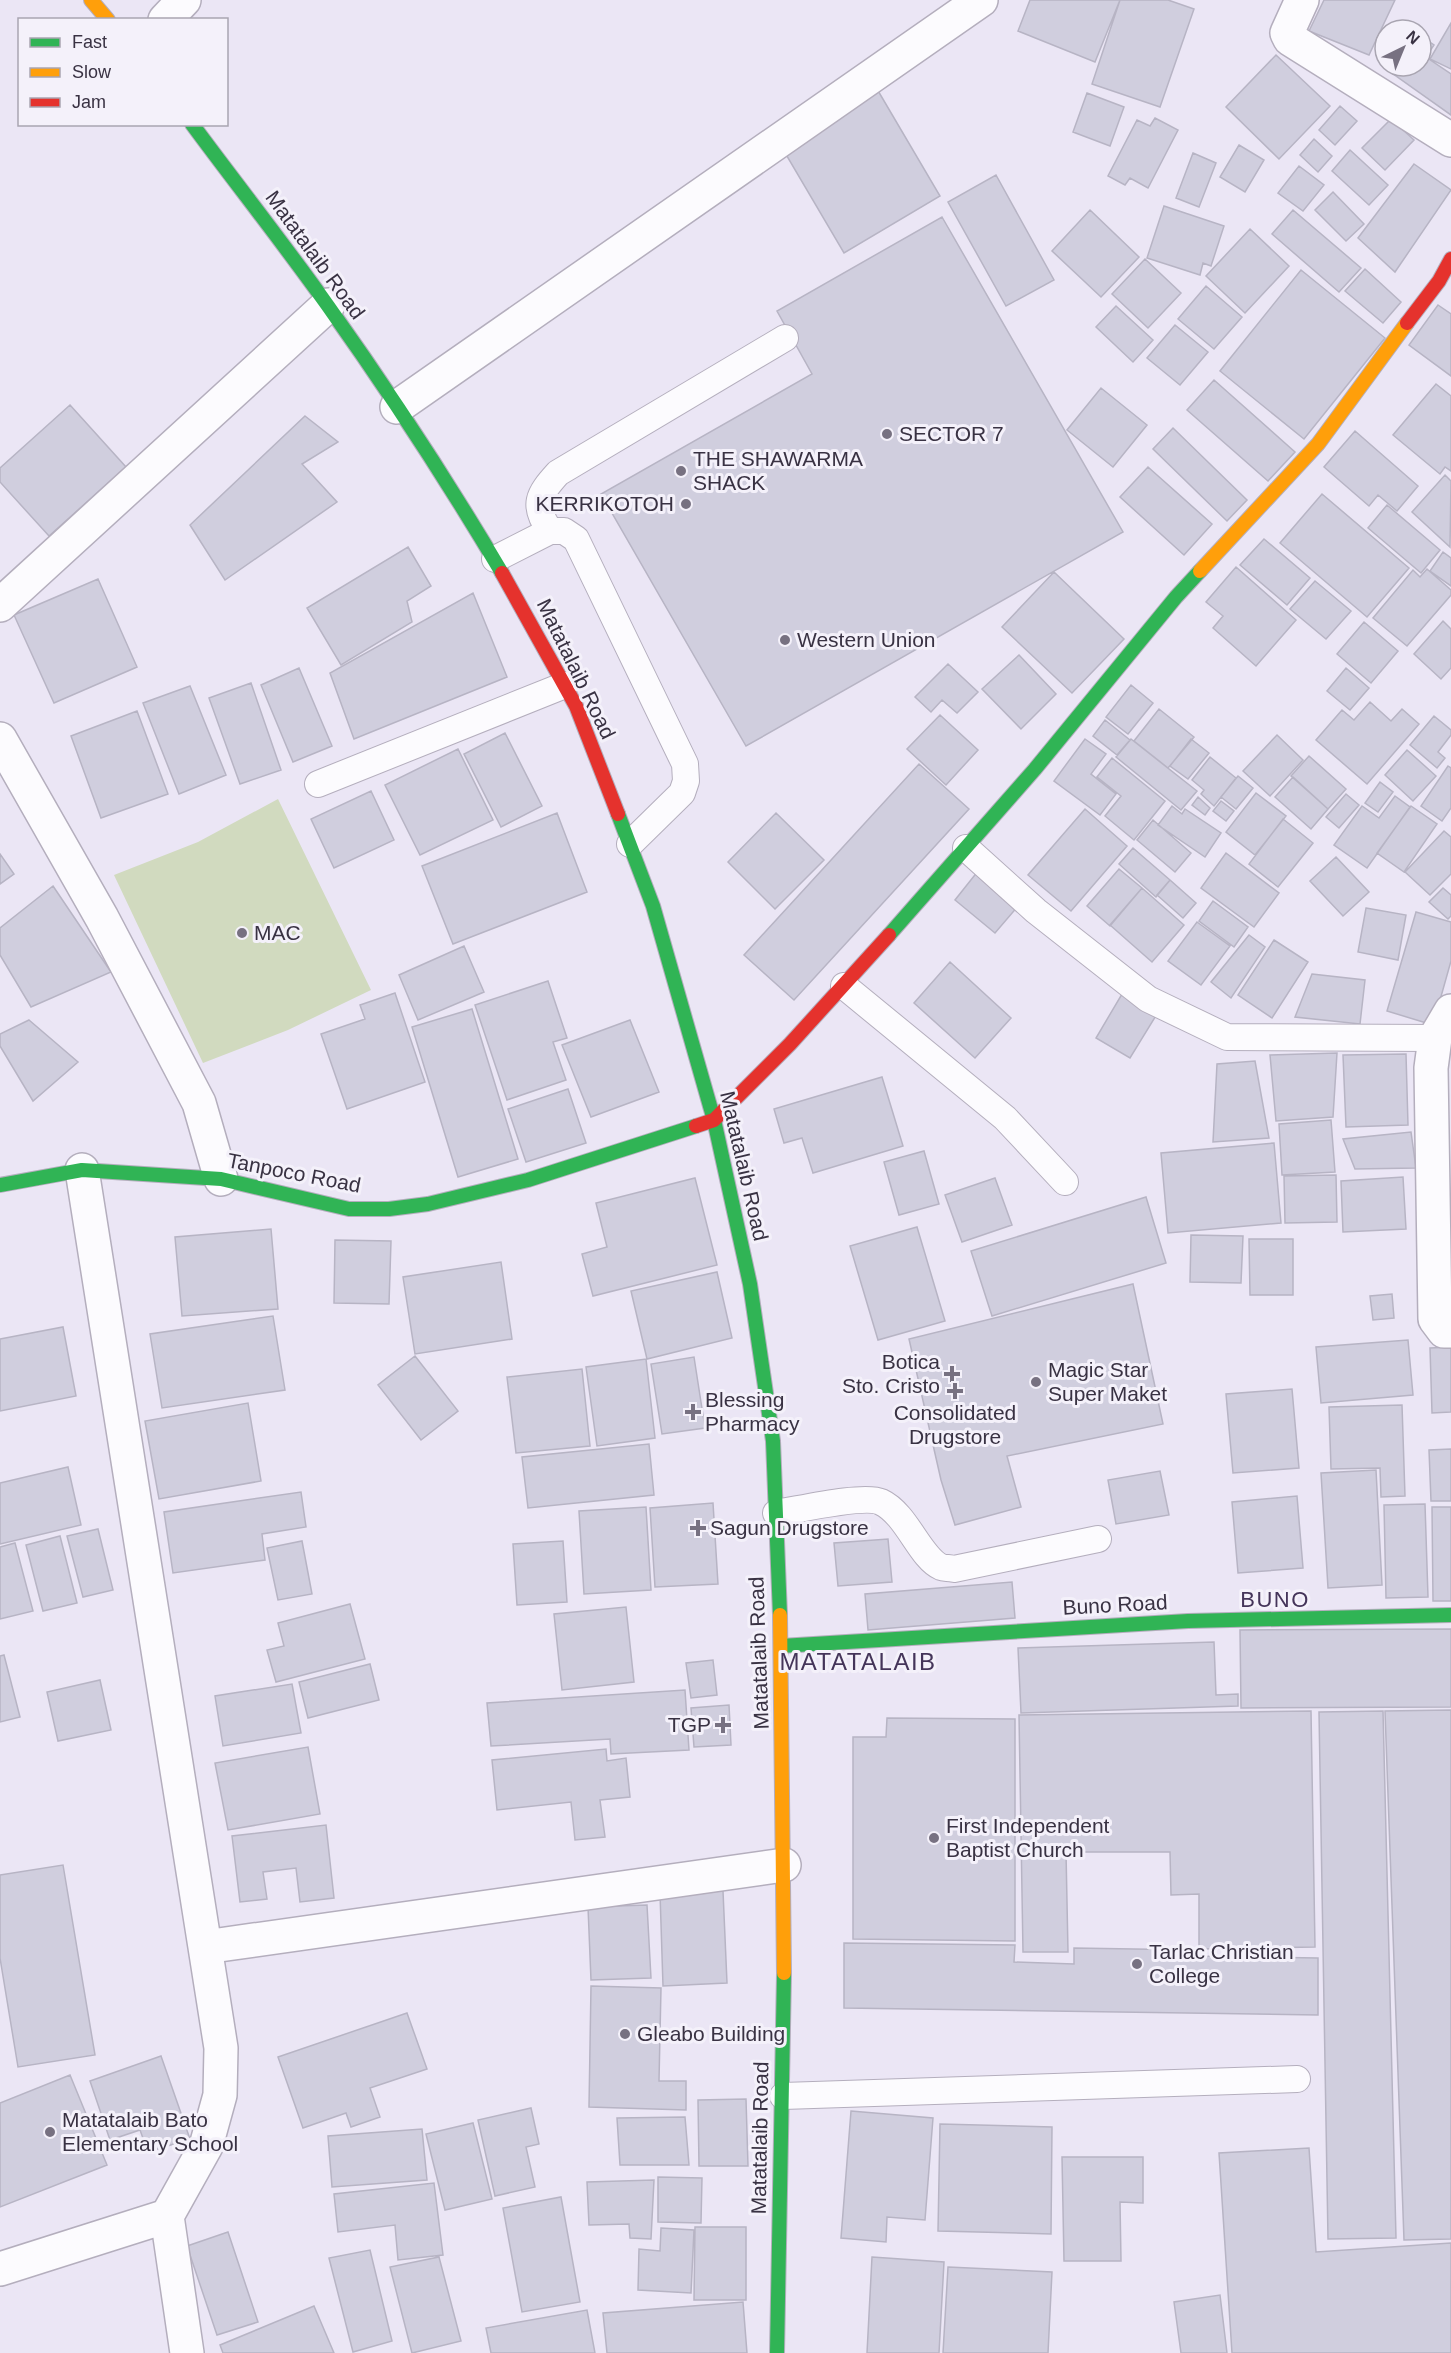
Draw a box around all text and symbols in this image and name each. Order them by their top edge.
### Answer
legend [18,18,228,126]
north arrow [1373,18,1433,78]
text: N [1403,27,1423,48]
text: Fast [72,32,107,52]
text: Slow [72,62,112,82]
text: Jam [72,92,106,112]
street label: Matatalaib Road [261,186,370,323]
place label: SECTOR 7 [899,422,1004,445]
marker: SECTOR 7 [880,427,894,441]
place label: THE SHAWARMA SHACK [693,447,863,494]
marker: THE SHAWARMA SHACK [674,464,688,478]
place label: KERRIKOTOH [536,492,674,515]
marker: KERRIKOTOH [679,497,693,511]
street label: Matatalaib Road [533,595,620,743]
place label: Western Union [797,628,936,651]
marker: Western Union [778,633,792,647]
place label: MAC [254,921,301,944]
marker: MAC [235,926,249,940]
street label: Matatalaib Road [716,1089,773,1243]
street label: Tanpoco Road [225,1148,363,1197]
place label: Botica Sto. Cristo [842,1350,940,1397]
place label: Magic Star Super Maket [1048,1358,1167,1405]
marker: Botica Sto. Cristo [945,1367,959,1381]
marker: Magic Star Super Maket [1029,1375,1043,1389]
marker: Consolidated Drugstore [948,1384,962,1398]
place label: Blessing Pharmacy [705,1388,800,1435]
place label: Consolidated Drugstore [894,1401,1016,1448]
marker: Blessing Pharmacy [686,1405,700,1419]
place label: Sagun Drugstore [710,1516,869,1539]
marker: Sagun Drugstore [691,1521,705,1535]
street label: Matatalaib Road [744,1576,773,1730]
district label: BUNO [1240,1587,1310,1612]
street label: Buno Road [1062,1590,1168,1619]
district label: MATATALAIB [779,1648,937,1675]
place label: TGP [668,1713,711,1736]
marker: TGP [716,1718,730,1732]
place label: First Independent Baptist Church [946,1814,1110,1861]
marker: First Independent Baptist Church [927,1831,941,1845]
place label: Tarlac Christian College [1149,1940,1294,1987]
marker: Tarlac Christian College [1130,1957,1144,1971]
place label: Gleabo Building [637,2022,785,2045]
marker: Gleabo Building [618,2027,632,2041]
street label: Matatalaib Road [747,2061,772,2215]
place label: Matatalaib Bato Elementary School [62,2108,238,2155]
marker: Matatalaib Bato Elementary School [43,2125,57,2139]

